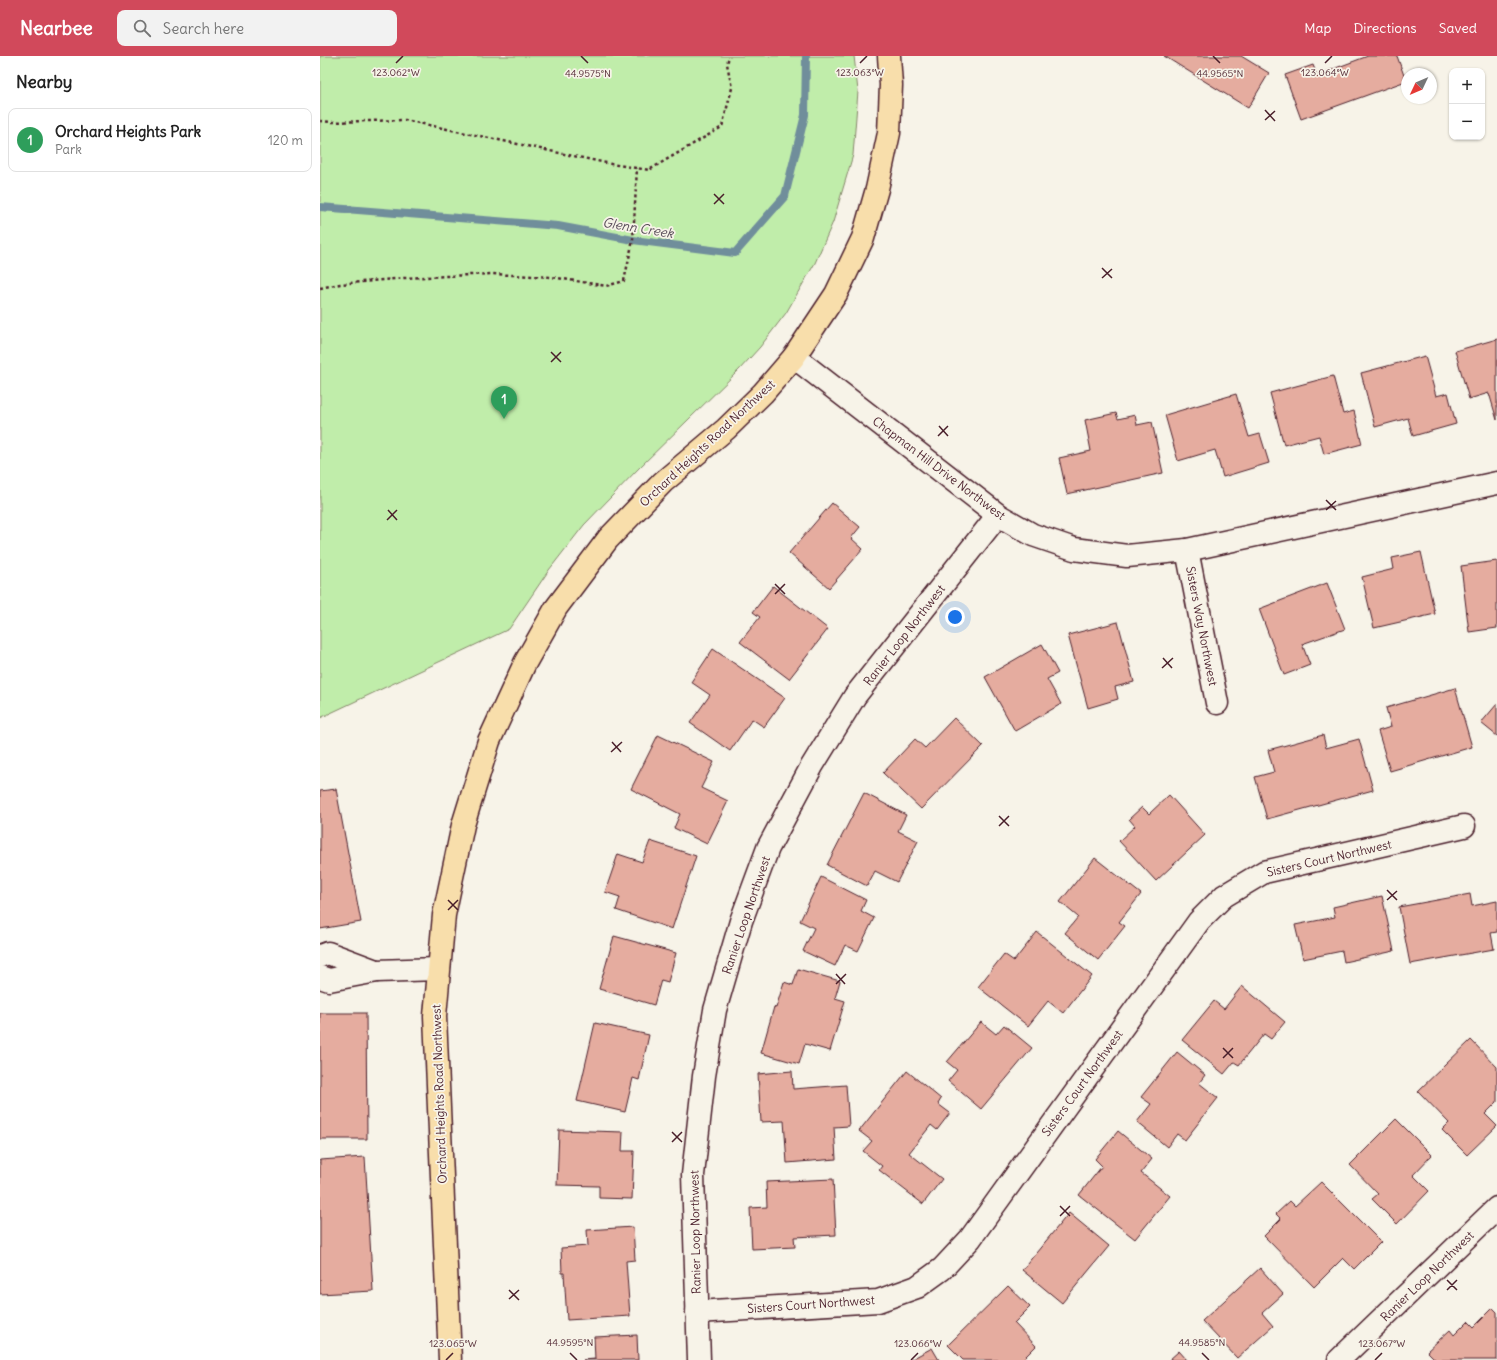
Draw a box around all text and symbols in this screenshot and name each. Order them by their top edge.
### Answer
search box [117,10,397,46]
text: Nearbee [20,16,93,40]
icon: search [131,17,153,39]
text: Search here [163,19,244,38]
text: Map [1304,19,1331,37]
text: Directions [1353,19,1417,37]
text: Saved [1439,19,1477,37]
text: 123.062°W [372,66,420,79]
text: 123.063°W [836,66,884,79]
text: 123.064°W [1301,66,1349,79]
text: 44.9575°N [565,67,611,80]
text: 44.9565°N [1197,67,1243,80]
north arrow [1401,68,1437,104]
map controls [1449,68,1485,140]
button: + [1449,68,1485,104]
text: Nearby [16,71,72,93]
button: − [1449,104,1485,140]
text: Orchard Heights Park [55,122,201,141]
text: 1 [27,132,33,149]
text: 120 m [268,132,303,149]
text: Park [55,141,82,158]
water label: Glenn Creek [601,214,676,242]
street label: Orchard Heights Road Northwest [636,376,778,510]
pin: 1 [491,386,517,419]
street label: Chapman Hill Drive Northwest [870,413,1008,523]
street label: Sisters Way Northwest [1183,565,1221,687]
street label: Ranier Loop Northwest [860,582,948,688]
your location [945,607,965,627]
street label: Sisters Court Northwest [1265,836,1393,880]
street label: Ranier Loop Northwest [719,854,773,976]
street label: Orchard Heights Road Northwest [428,1004,450,1184]
street label: Sisters Court Northwest [1038,1027,1126,1139]
street label: Ranier Loop Northwest [686,1170,704,1294]
street label: Ranier Loop Northwest [1377,1228,1477,1324]
street label: Sisters Court Northwest [747,1292,875,1316]
text: 44.9595°N [547,1336,593,1349]
text: 44.9585°N [1179,1336,1225,1349]
text: 123.065°W [429,1337,477,1350]
text: 123.066°W [894,1337,942,1350]
text: 123.067°W [1359,1337,1405,1350]

